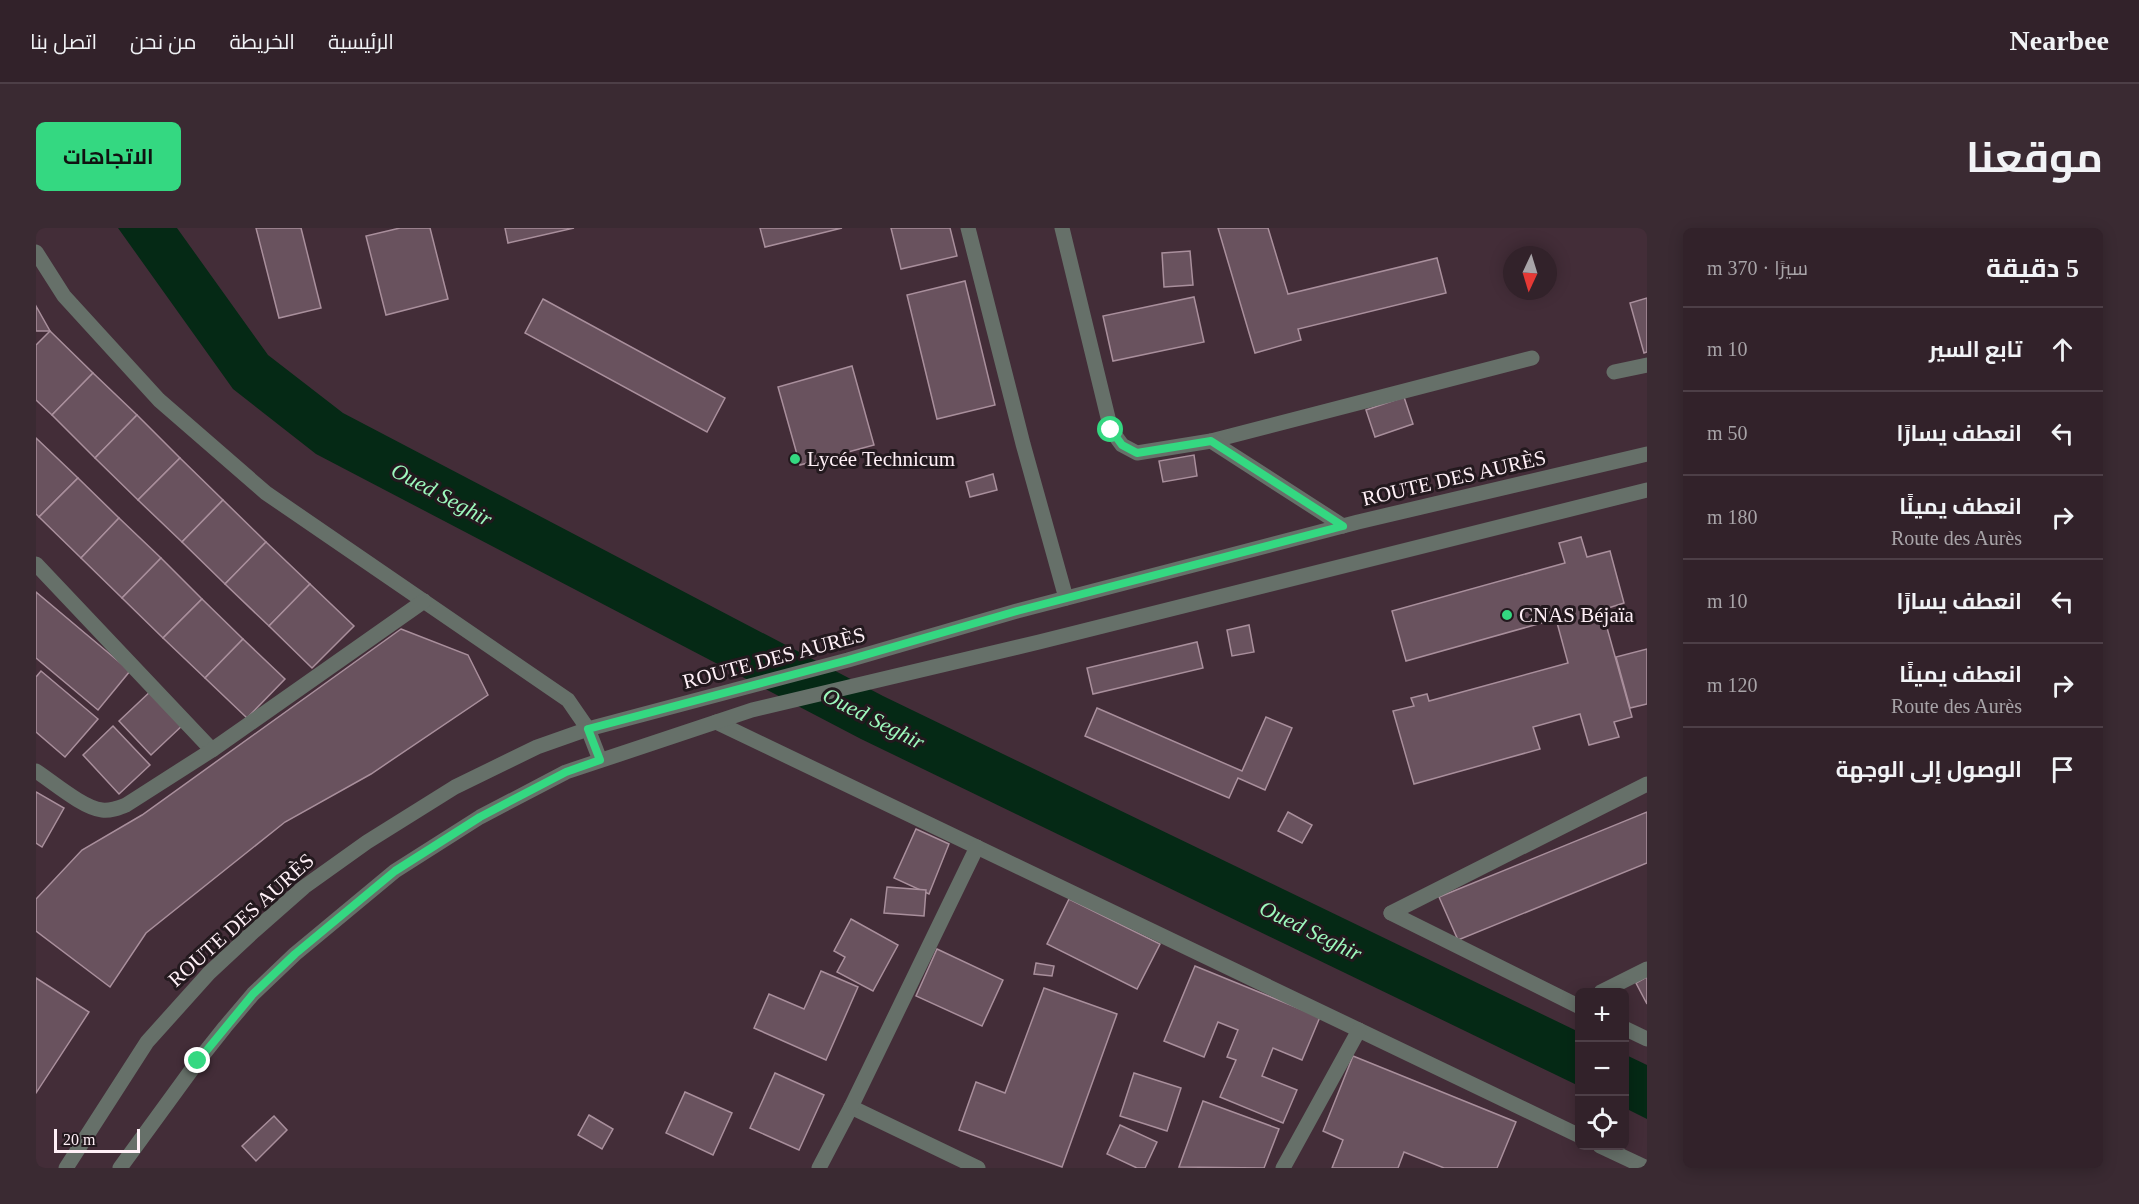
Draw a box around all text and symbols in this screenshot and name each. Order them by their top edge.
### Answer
text: Nearbee [2009,25,2109,56]
text: اتصل بنا [30,30,97,54]
text: من نحن [130,30,196,54]
text: الخريطة [229,30,295,54]
text: الرئيسية [328,30,394,54]
button: الاتجاهات [36,122,181,191]
text: موقعنا [1966,135,2103,181]
north arrow [1503,246,1557,300]
text: 5 دقيقة [1986,254,2079,283]
text: سيرًا · 370 m [1707,257,1808,279]
icon: ahead [2046,333,2079,366]
text: تابع السير [1929,337,2022,362]
text: 10 m [1707,338,1748,360]
route start [1097,416,1123,442]
icon: left [2046,417,2079,450]
text: انعطف يسارًا [1897,421,2022,446]
text: 50 m [1707,422,1748,444]
street label: ROUTE DES AURÈS [1360,445,1548,511]
place label: Lycée Technicum [807,447,955,471]
marker: Lycée Technicum [788,452,802,466]
water label: Oued Seghir [387,457,497,532]
text: انعطف يمينًا [1899,494,2022,519]
icon: right [2046,501,2079,534]
text: 180 m [1707,506,1758,528]
text: Route des Aurès [1891,527,2022,549]
icon: left [2046,585,2079,618]
text: انعطف يسارًا [1897,589,2022,614]
text: 10 m [1707,590,1748,612]
place label: CNAS Béjaïa [1519,603,1635,627]
marker: CNAS Béjaïa [1500,608,1514,622]
street label: ROUTE DES AURÈS [680,622,868,694]
text: انعطف يمينًا [1899,662,2022,687]
icon: right [2046,669,2079,702]
text: 120 m [1707,674,1758,696]
water label: Oued Seghir [819,682,929,755]
text: Route des Aurès [1891,695,2022,717]
icon: arrive [2046,753,2079,786]
text: الوصول إلى الوجهة [1836,757,2022,782]
street label: ROUTE DES AURÈS [163,848,319,992]
water label: Oued Seghir [1256,895,1366,966]
map controls [1575,988,1629,1150]
button: + [1575,988,1629,1042]
button: − [1575,1042,1629,1096]
route end [184,1047,210,1073]
button: locate [1575,1096,1629,1150]
scale bar [54,1126,140,1154]
text: 20 m [63,1131,95,1148]

